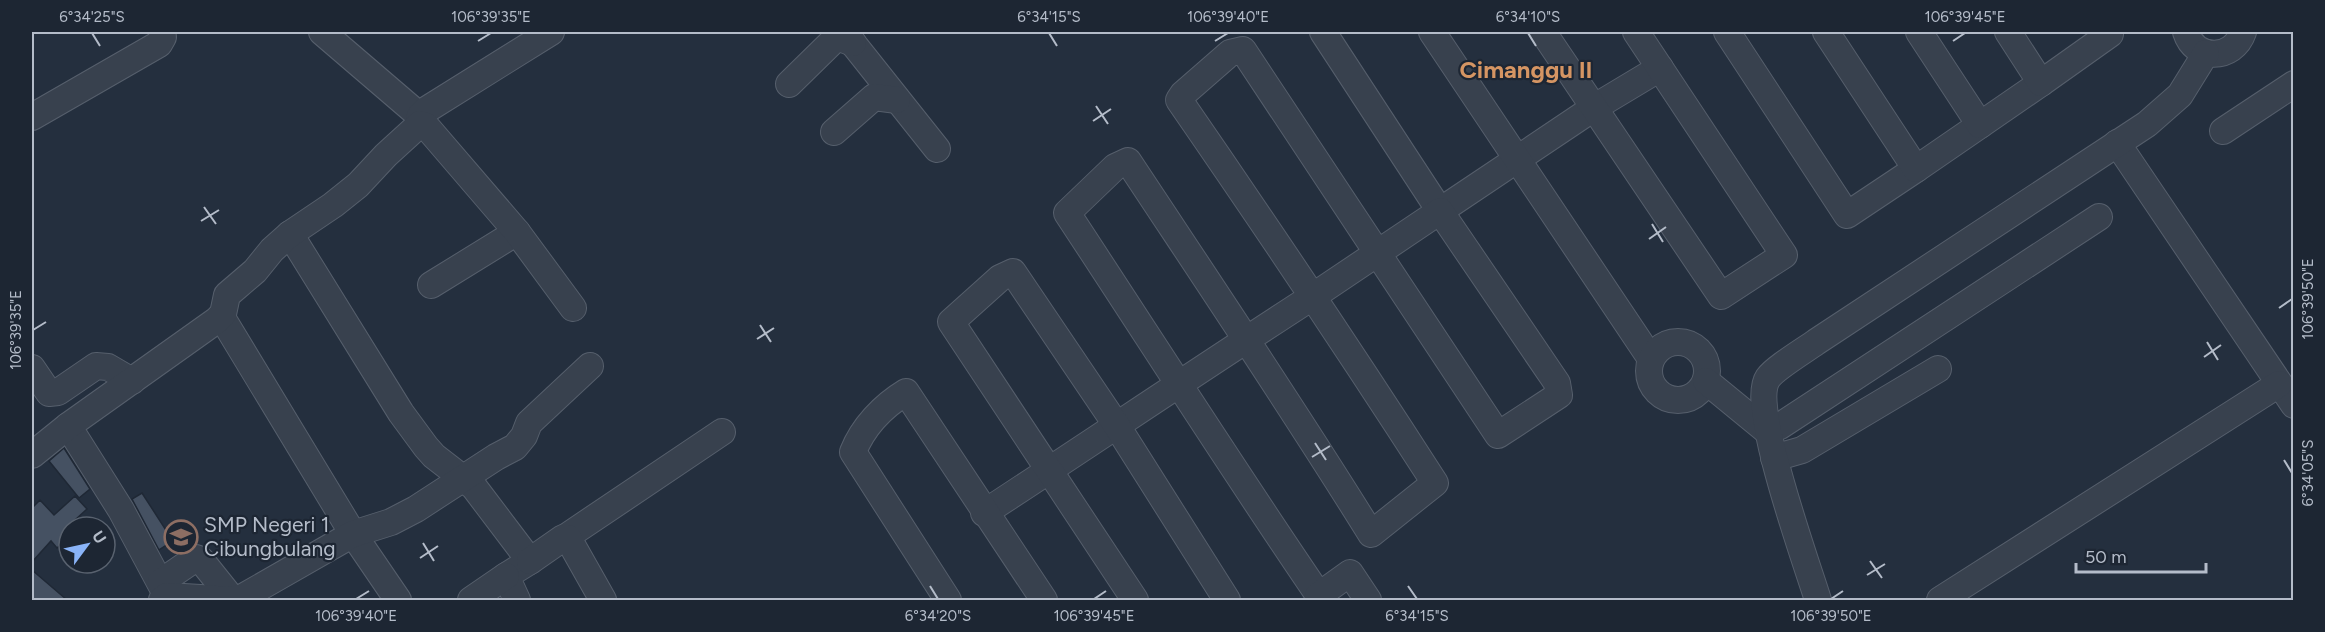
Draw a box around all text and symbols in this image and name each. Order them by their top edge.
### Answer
text: 6°34'25"S [59,8,125,26]
text: 106°39'35"E [451,8,531,26]
text: 6°34'15"S [1017,8,1081,26]
text: 106°39'40"E [1187,8,1269,26]
text: 6°34'10"S [1496,8,1560,26]
text: 106°39'45"E [1924,8,2006,26]
district label: Cimanggu II [1459,55,1593,84]
text: 106°39'50"E [2299,258,2317,340]
text: 106°39'35"E [7,290,25,370]
text: 6°34'05"S [2299,440,2317,506]
place label: SMP Negeri 1 Cibungbulang [204,512,335,561]
north arrow [57,515,117,575]
school or university icon: SMP Negeri 1 Cibungbulang [163,519,199,555]
text: U [88,527,110,547]
scale bar [2076,536,2206,574]
text: 50 m [2085,546,2127,568]
text: 106°39'40"E [315,607,397,625]
text: 6°34'20"S [905,607,971,625]
text: 106°39'45"E [1053,607,1135,625]
text: 6°34'15"S [1385,607,1449,625]
text: 106°39'50"E [1790,607,1872,625]

